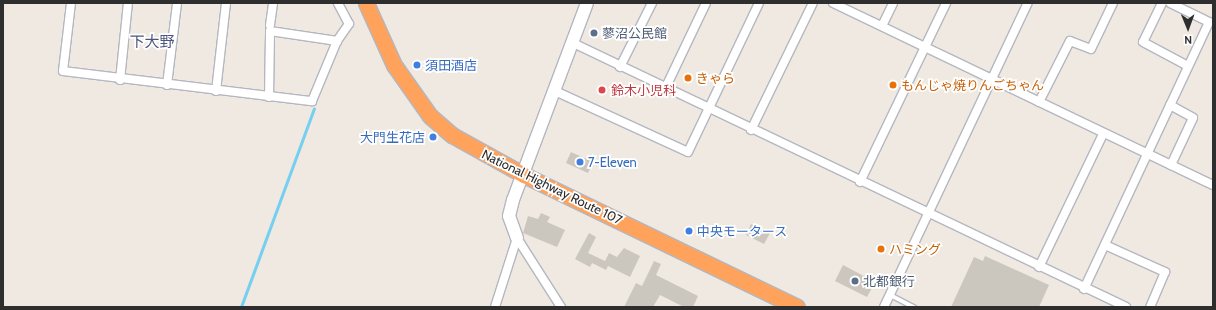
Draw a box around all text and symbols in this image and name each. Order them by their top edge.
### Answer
north arrow [1168,8,1208,48]
place label: 蓼沼公民館 [602,25,667,41]
marker: 蓼沼公民館 [589,28,599,38]
text: N [1184,33,1192,47]
district label: 下大野 [130,34,174,52]
place label: 須田酒店 [425,57,477,73]
marker: 須田酒店 [412,60,422,70]
place label: きゃら [696,70,735,86]
marker: きゃら [683,73,693,83]
place label: もんじゃ焼りんごちゃん [901,77,1044,93]
marker: もんじゃ焼りんごちゃん [888,80,898,90]
place label: 鈴木小児科 [611,82,676,98]
marker: 鈴木小児科 [596,84,608,96]
place label: 大門生花店 [360,129,425,145]
marker: 大門生花店 [428,132,438,142]
street label: National Highway Route 107 [479,146,625,228]
place label: 7-Eleven [588,154,637,170]
marker: 7-Eleven [575,157,585,167]
place label: 中央モータース [697,223,788,239]
marker: 中央モータース [684,226,694,236]
place label: ハミング [889,241,941,257]
marker: ハミング [876,244,886,254]
place label: 北都銀行 [863,273,915,289]
marker: 北都銀行 [850,276,860,286]

